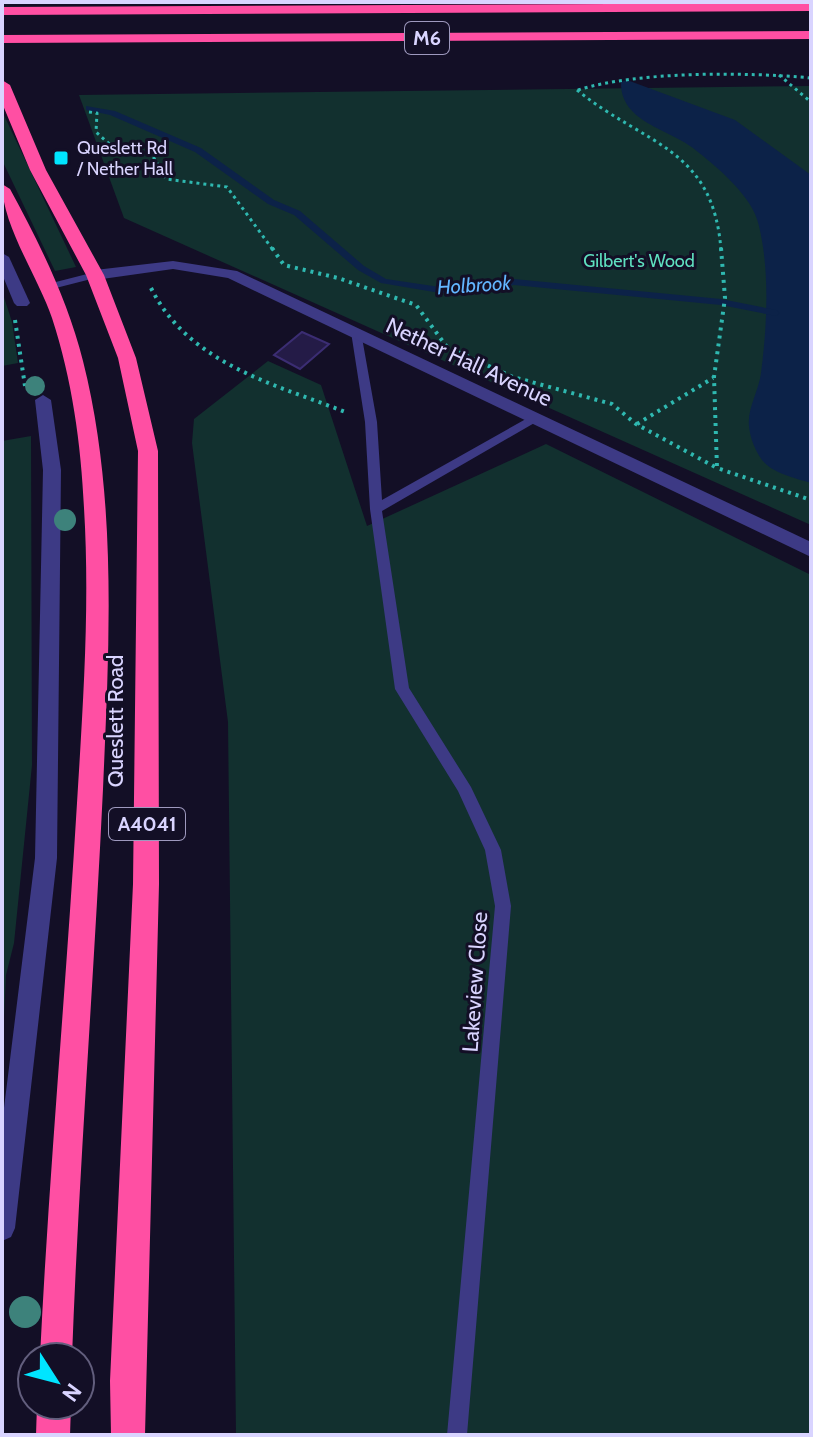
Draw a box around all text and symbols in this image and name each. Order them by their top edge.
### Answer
road number: M6 [405,22,449,54]
place label: Queslett Rd / Nether Hall [76,137,174,180]
marker: Queslett Rd / Nether Hall [52,149,70,167]
park label: Gilbert's Wood [583,250,695,272]
water label: Holbrook [436,270,513,300]
street label: Nether Hall Avenue [382,312,556,412]
street label: Queslett Road [102,655,129,787]
road number: A4041 [109,808,185,840]
street label: Lakeview Close [457,911,493,1053]
north arrow [16,1341,96,1421]
text: N [56,1378,87,1407]

